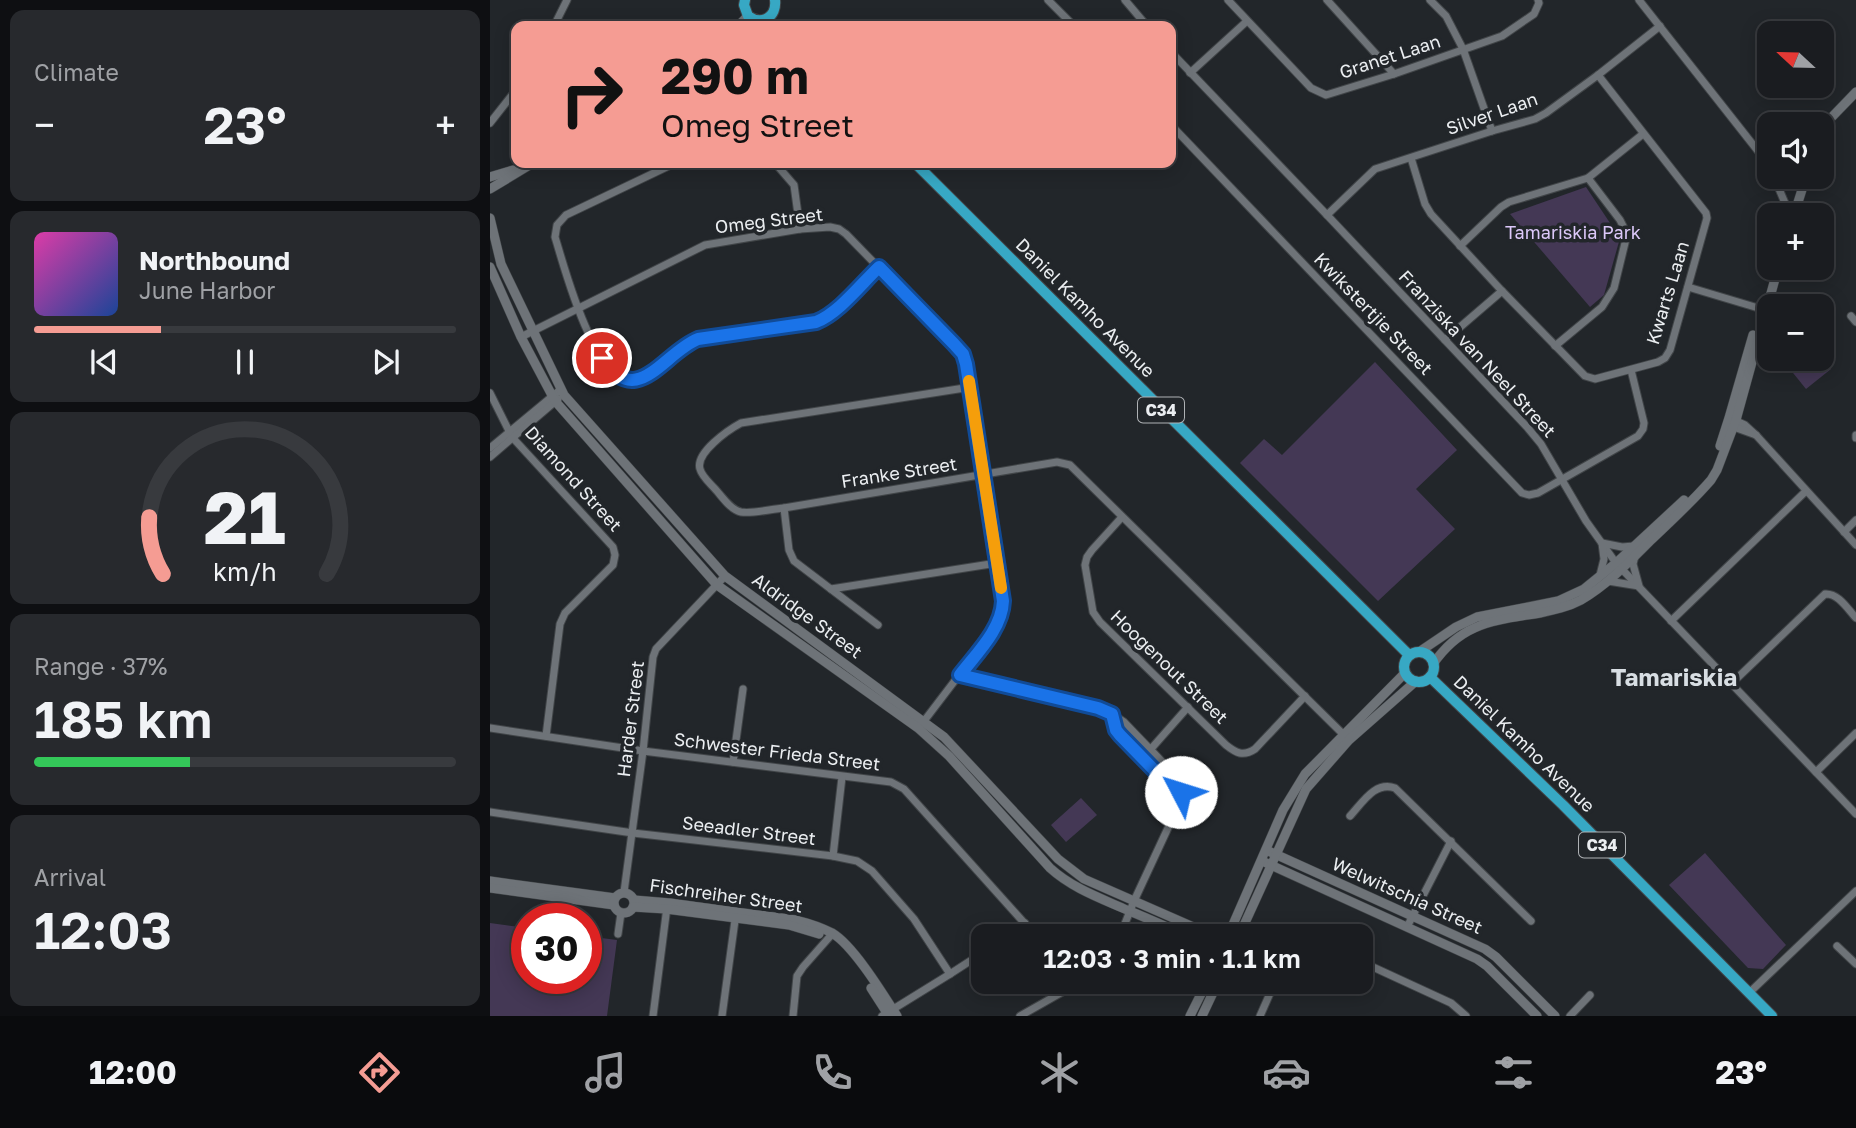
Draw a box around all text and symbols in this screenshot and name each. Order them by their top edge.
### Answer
north arrow [1757,21,1834,98]
map controls [1757,21,1834,371]
street label: Granet Laan [1336,29,1443,83]
text: 290 m [661,46,809,105]
icon: right [546,49,637,140]
text: Climate [34,58,119,86]
street label: Silver Laan [1443,87,1540,139]
text: 23° [204,93,286,155]
text: − [34,102,55,147]
text: + [435,102,456,147]
text: Omeg Street [661,106,854,144]
button: sound [1757,112,1834,189]
street label: Omeg Street [714,202,824,238]
button: + [1757,203,1834,280]
park label: Tamariskia Park [1505,221,1641,243]
street label: Daniel Kamho Avenue [1012,233,1160,381]
street label: Kwarts Laan [1641,238,1693,347]
text: Northbound [139,245,290,276]
street label: Kwikstertjie Street [1310,248,1438,379]
street label: Franziska van Neel Street [1395,265,1561,441]
text: June Harbor [139,276,275,304]
button: − [1757,294,1834,371]
pin [572,328,632,388]
icon: arrive [583,339,621,377]
icon: previous [85,343,123,381]
icon: pause [226,343,264,381]
icon: next [367,343,405,381]
road number: C34 [1138,398,1184,422]
street label: Diamond Street [521,421,627,536]
street label: Franke Street [839,452,958,492]
text: 21 [204,473,286,560]
text: km/h [213,556,277,587]
street label: Aldridge Street [748,568,867,662]
street label: Hoogenout Street [1106,605,1233,728]
text: Range · 37% [34,652,167,680]
street label: Harder Street [612,659,648,778]
district label: Tamariskia [1611,662,1737,691]
street label: Daniel Kamho Avenue [1450,670,1600,816]
text: 185 km [34,687,212,749]
street label: Schwester Frieda Street [673,727,882,775]
position arrow [1144,755,1218,829]
street label: Seeadler Street [681,811,817,849]
road number: C34 [1579,832,1625,858]
street label: Welwitschia Street [1329,852,1486,938]
text: Arrival [34,863,106,891]
street label: Fischreiher Street [648,873,804,917]
text: 12:03 [34,898,172,960]
speed limit sign: 30 [511,903,602,994]
text: 12:03 · 3 min · 1.1 km [1043,943,1301,974]
icon: directions [355,1048,404,1097]
icon: music [581,1048,630,1097]
icon: phone [808,1048,857,1097]
icon: climate [1035,1048,1084,1097]
icon: car [1262,1048,1311,1097]
icon: filters [1489,1048,1538,1097]
text: 12:00 [89,1053,177,1091]
text: 23° [1716,1053,1767,1091]

